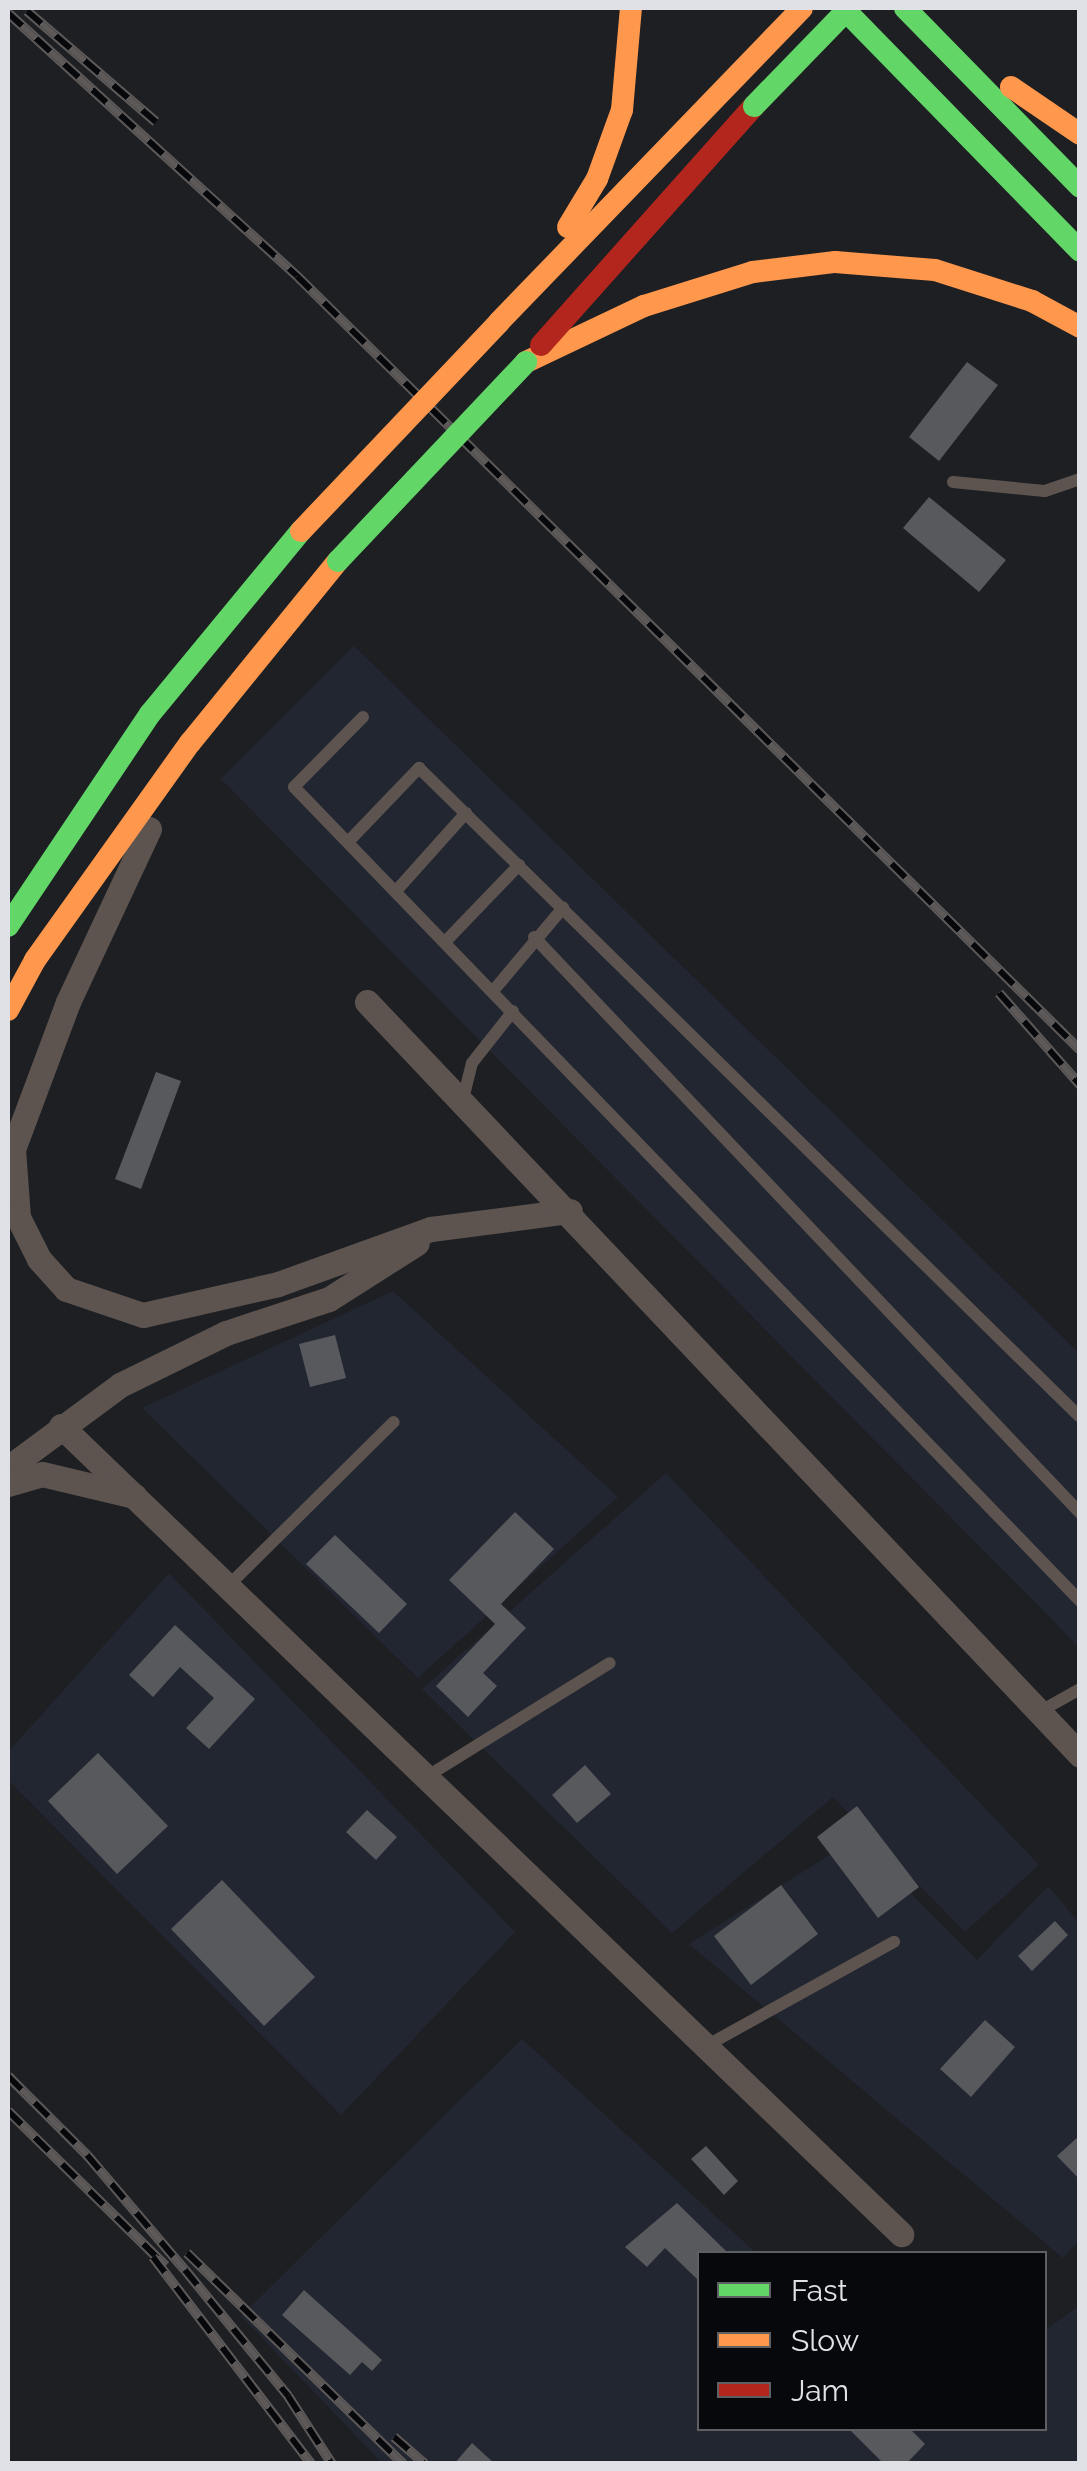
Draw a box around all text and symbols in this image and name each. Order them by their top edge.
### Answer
legend [697,2251,1047,2431]
text: Fast [791,2273,848,2308]
text: Slow [791,2323,859,2358]
text: Jam [791,2373,849,2408]

